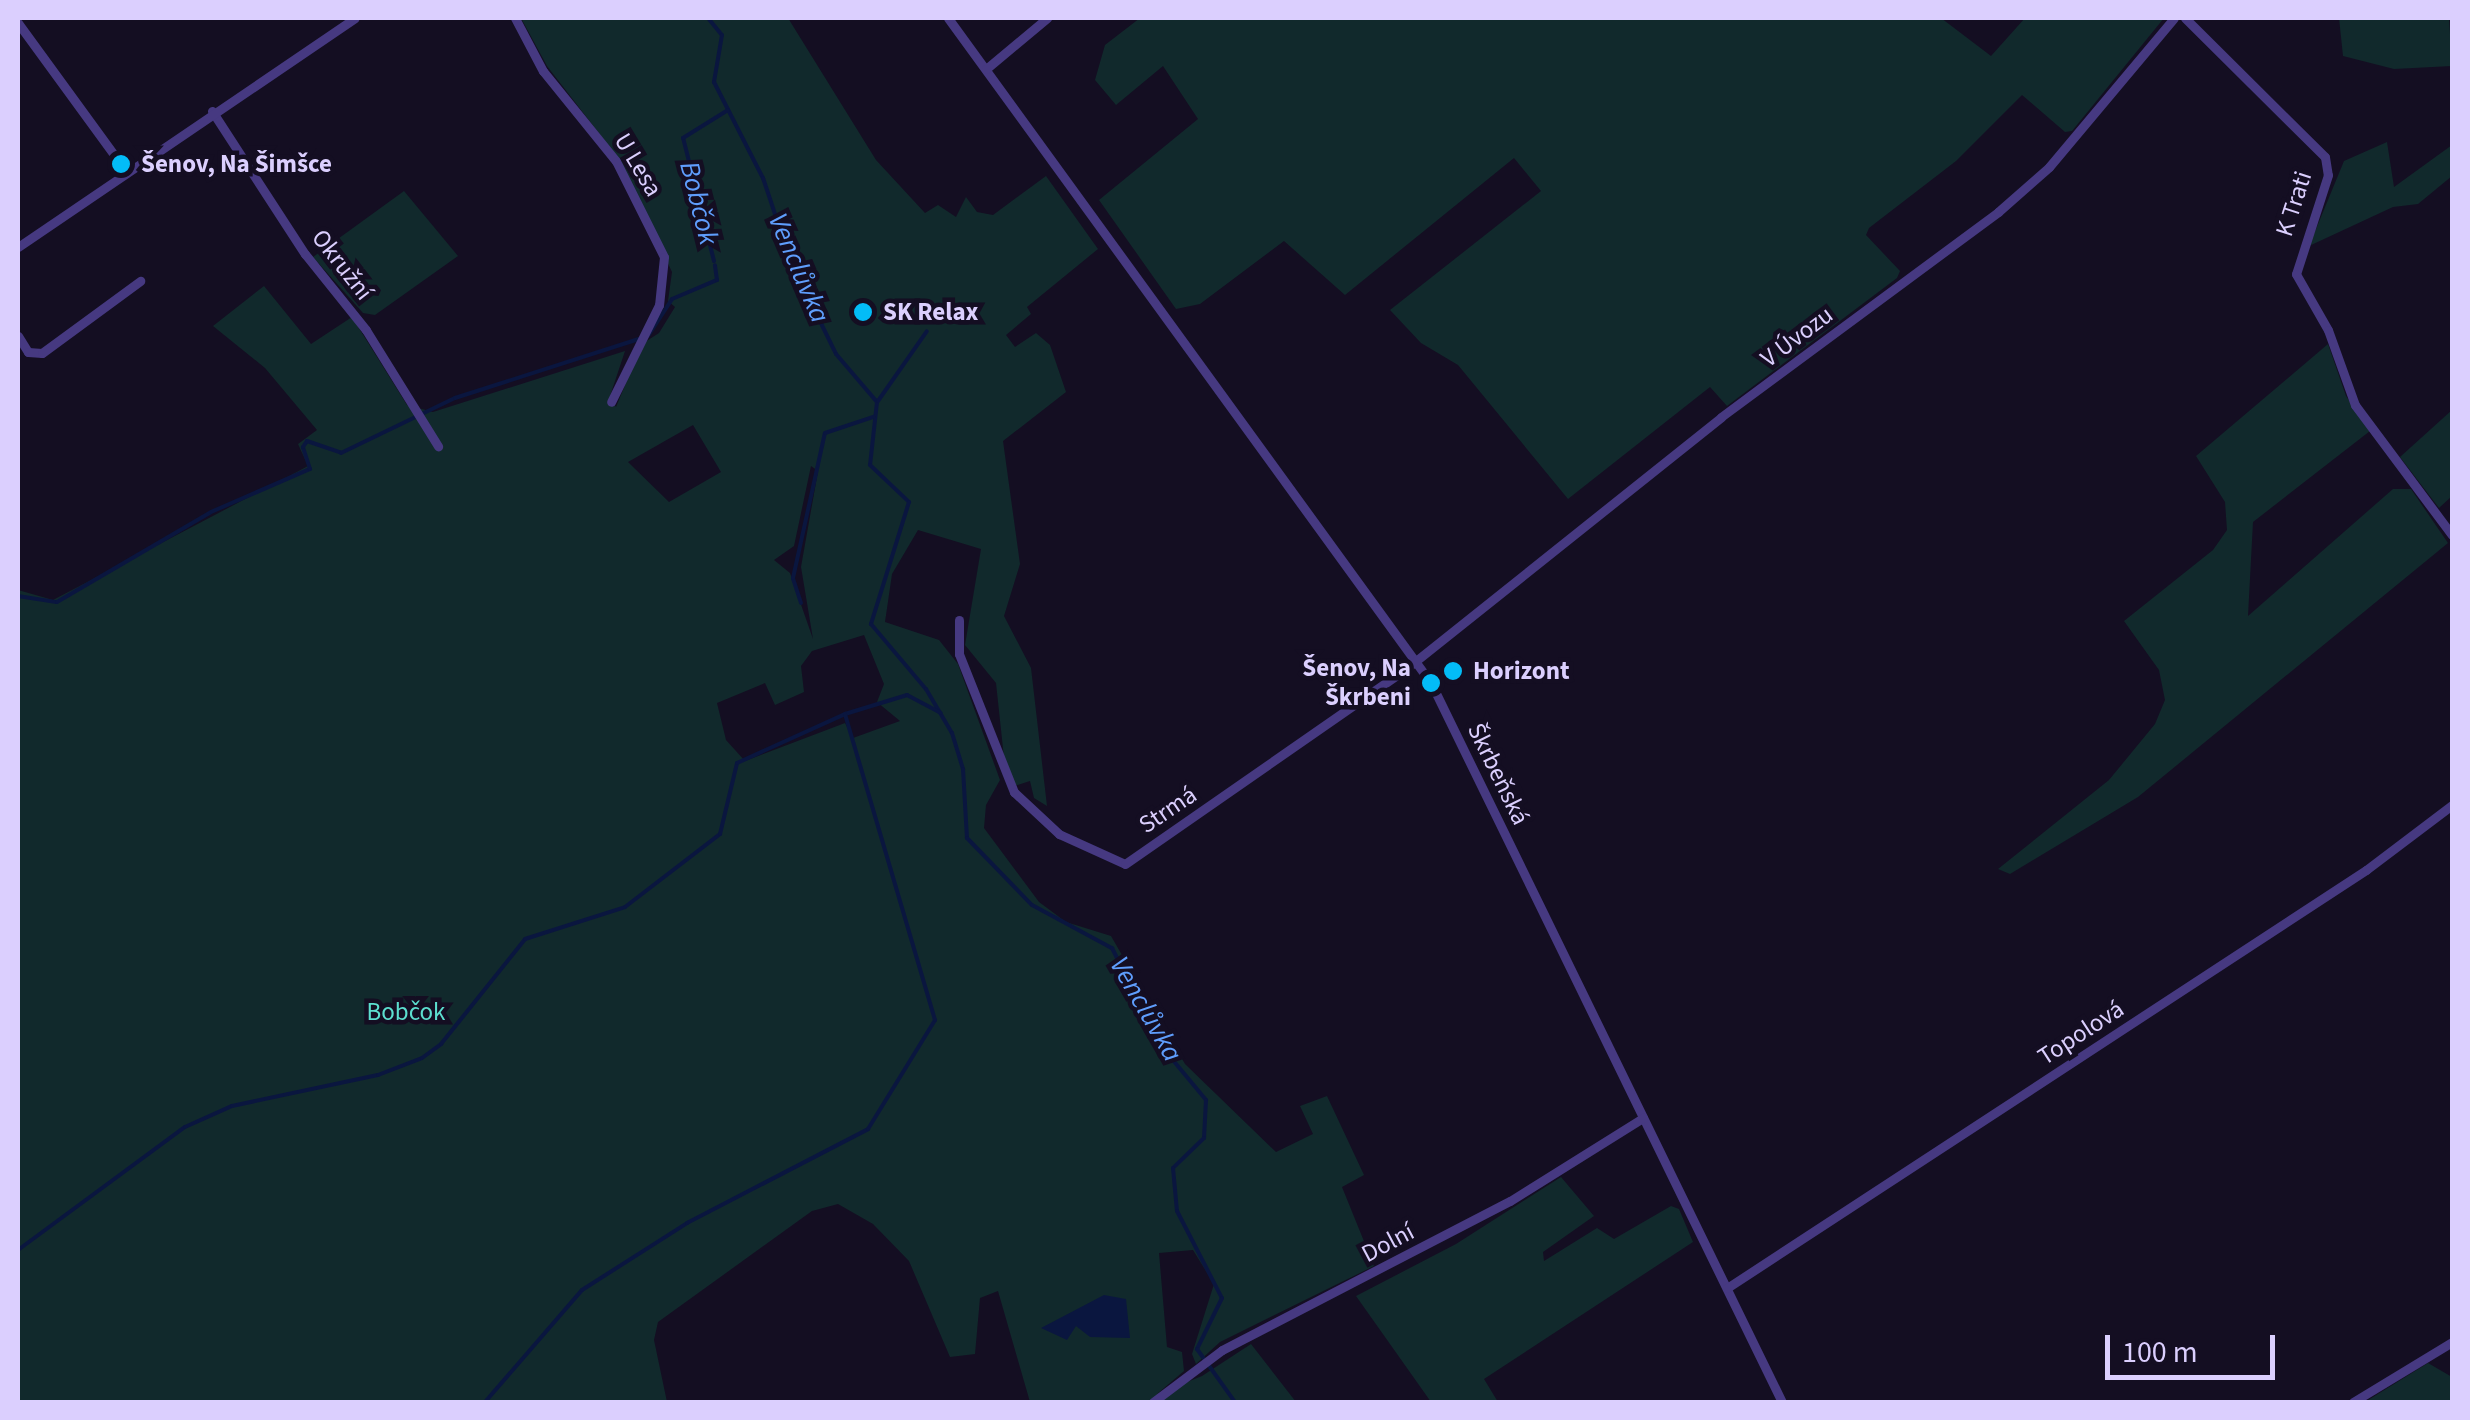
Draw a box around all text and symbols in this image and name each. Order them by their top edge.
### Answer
street label: U Lesa [608,128,668,202]
place label: Šenov, Na Šimšce [141,149,332,179]
marker: Šenov, Na Šimšce [110,153,132,175]
water label: Bobčok [672,158,726,248]
street label: K Trati [2269,168,2319,240]
water label: Venclůvka [761,208,837,328]
street label: Okružní [305,224,379,306]
place label: SK Relax [883,297,978,327]
street label: V Úvozu [1755,300,1839,374]
marker: SK Relax [852,301,874,323]
place label: Šenov, Na Škrbeni [1302,654,1411,713]
place label: Horizont [1473,656,1570,686]
marker: Horizont [1442,660,1464,682]
marker: Šenov, Na Škrbeni [1420,672,1442,694]
street label: Škrbeňská [1461,718,1535,830]
street label: Strmá [1133,780,1203,840]
water label: Venclůvka [1103,951,1189,1067]
street label: Topolová [2032,994,2130,1072]
park label: Bobčok [367,997,445,1027]
street label: Dolní [1357,1217,1419,1269]
scale bar [2110,1315,2280,1377]
text: 100 m [2122,1331,2198,1374]

